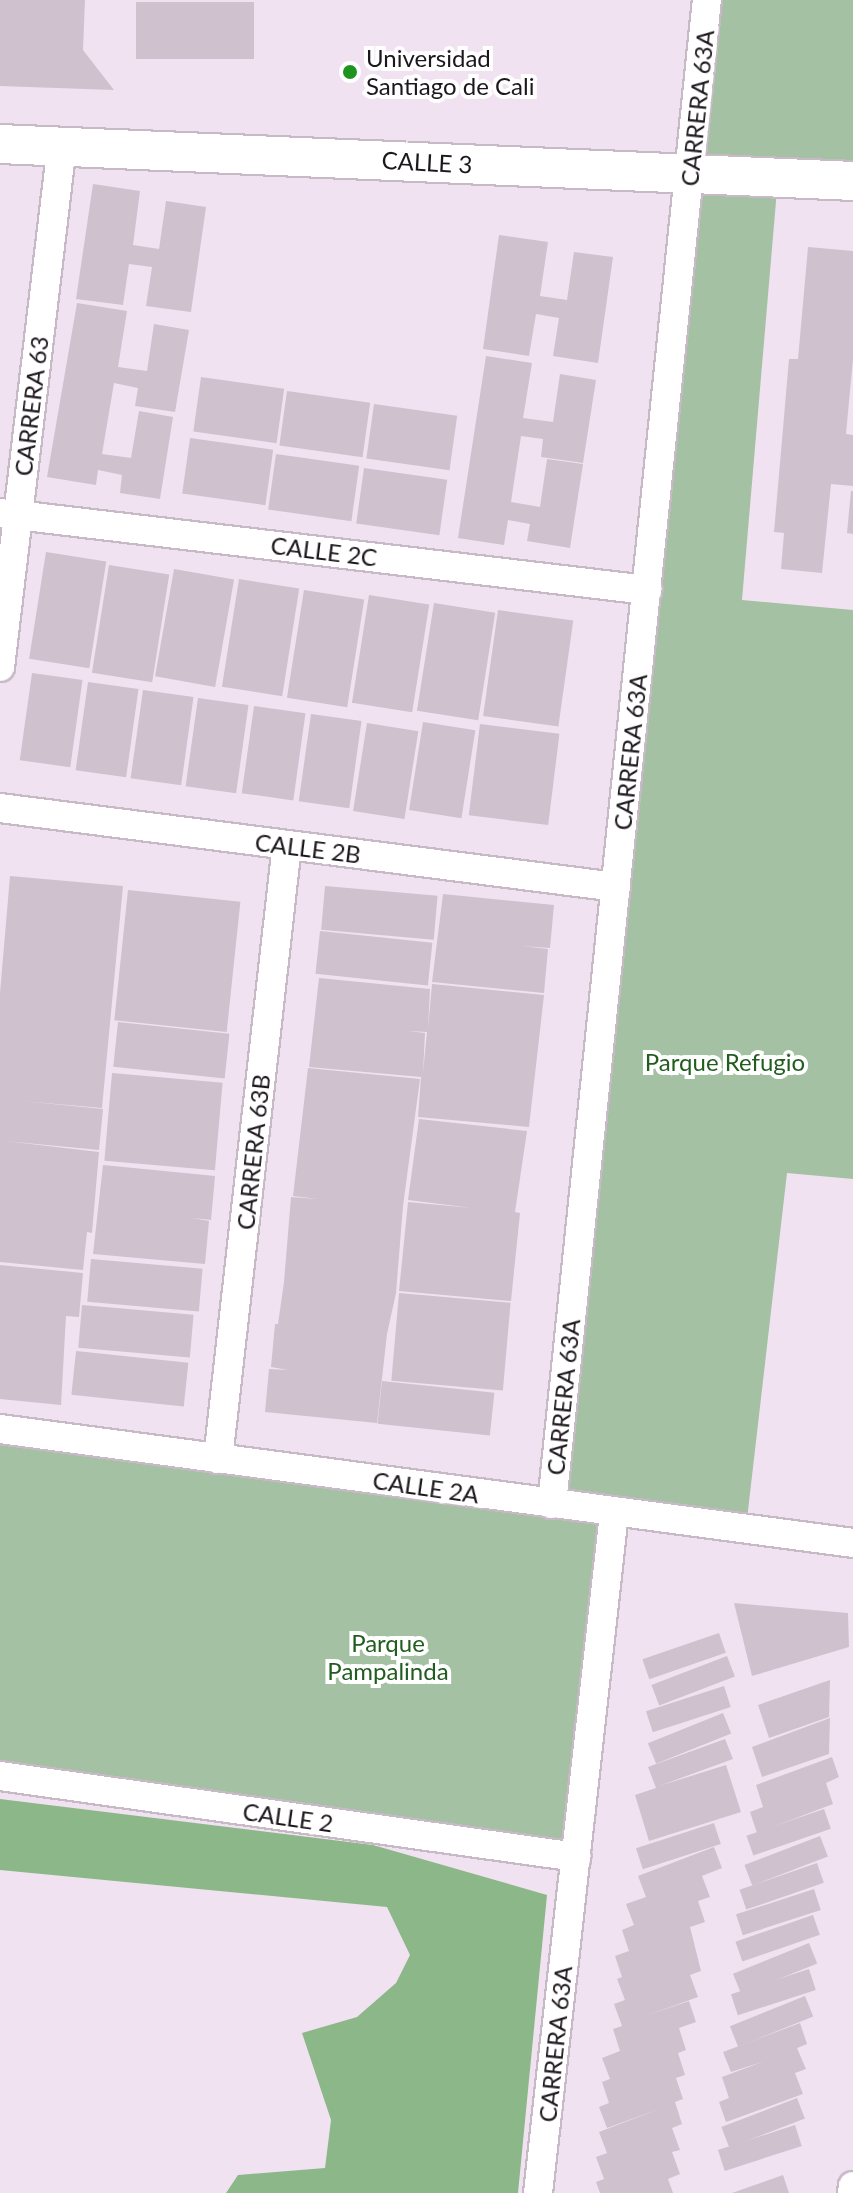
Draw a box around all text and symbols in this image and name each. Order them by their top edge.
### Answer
street label: CARRERA 63A [674,28,720,188]
place label: Universidad Santiago de Cali [366,44,534,100]
marker: Universidad Santiago de Cali [341,63,359,81]
street label: CALLE 3 [381,145,473,179]
street label: CARRERA 63 [8,334,54,478]
street label: CALLE 2C [269,530,379,572]
street label: CARRERA 63A [607,672,653,832]
street label: CALLE 2B [253,827,363,869]
park label: Parque Refugio [645,1048,805,1076]
street label: CARRERA 63B [230,1072,276,1232]
street label: CARRERA 63A [540,1317,586,1477]
street label: CALLE 2A [371,1465,481,1509]
park label: Parque Pampalinda [327,1629,449,1685]
street label: CALLE 2 [241,1796,335,1838]
street label: CARRERA 63A [532,1964,578,2124]

